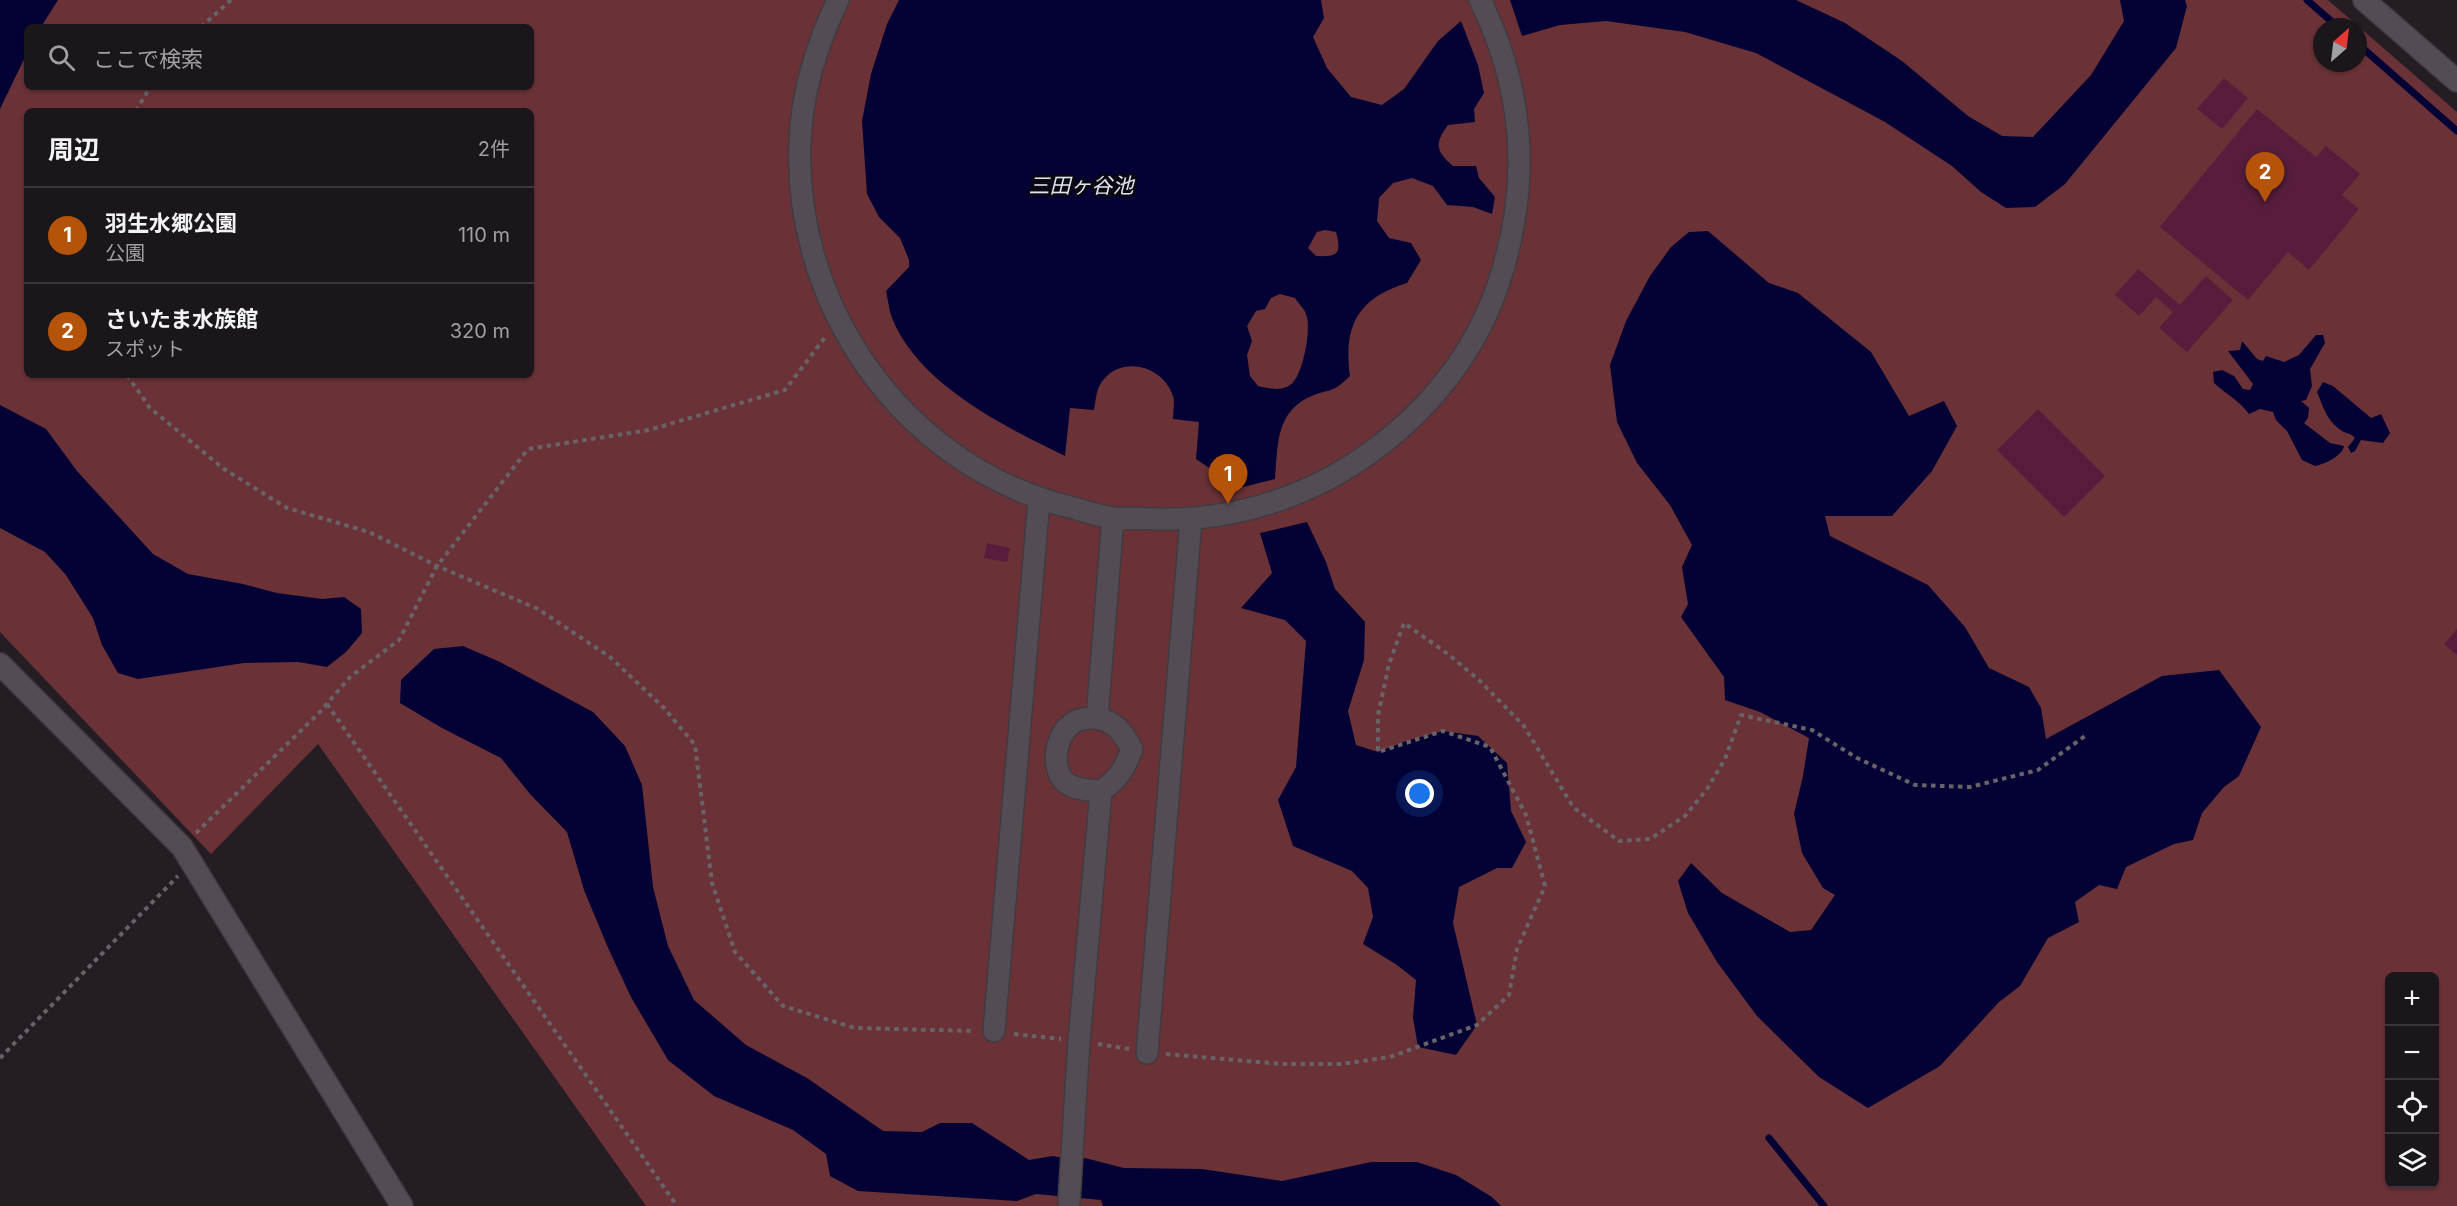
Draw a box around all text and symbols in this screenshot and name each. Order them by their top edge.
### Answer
north arrow [2313,18,2367,72]
search box [24,24,534,90]
icon: search [45,41,78,74]
text: ここで検索 [93,46,203,72]
text: 周辺 [48,134,100,165]
text: 2件 [478,137,510,161]
pin: 2 [2246,152,2284,202]
water label: 三田ヶ谷池 [1029,173,1135,198]
text: 羽生水郷公園 [105,210,237,236]
text: 1 [63,223,72,247]
text: 110 m [458,223,510,247]
text: 公園 [105,241,145,265]
text: さいたま水族館 [105,306,258,332]
text: 2 [61,319,74,343]
text: 320 m [450,319,510,343]
text: スポット [105,337,185,361]
pin: 1 [1208,454,1248,504]
your location [1405,779,1434,808]
map controls [2385,972,2439,1188]
button: + [2385,972,2439,1026]
button: − [2385,1026,2439,1080]
button: locate [2385,1080,2439,1134]
button: layers [2385,1134,2439,1188]

